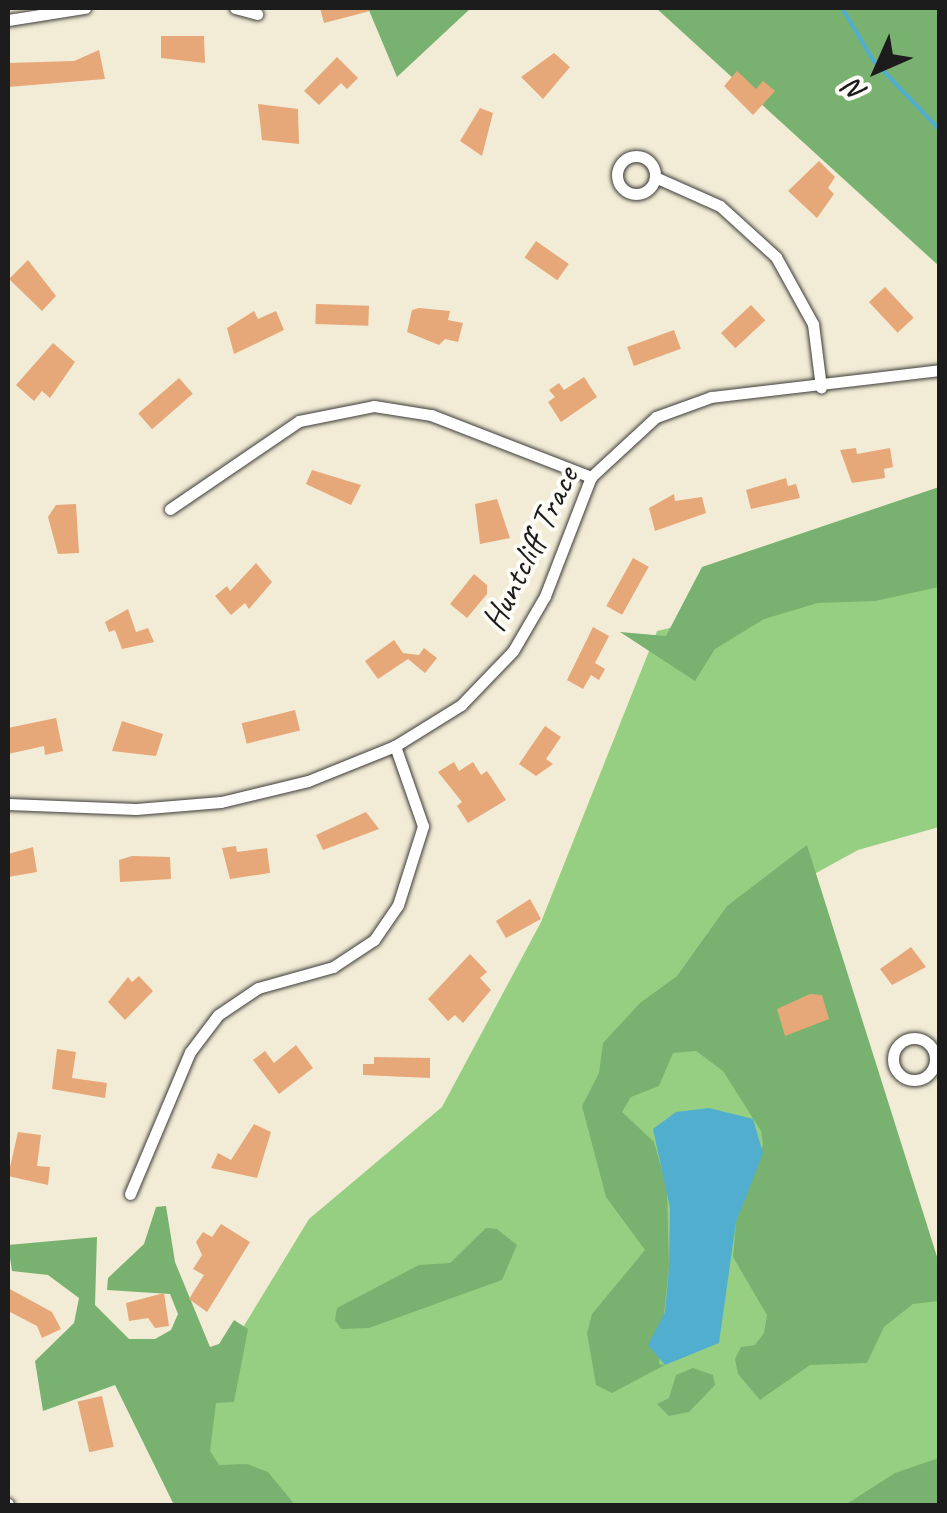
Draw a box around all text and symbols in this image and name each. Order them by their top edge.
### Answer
north arrow [827,20,927,120]
text: N [837,73,874,110]
street label: Huntcliff Trace [473,461,587,637]

